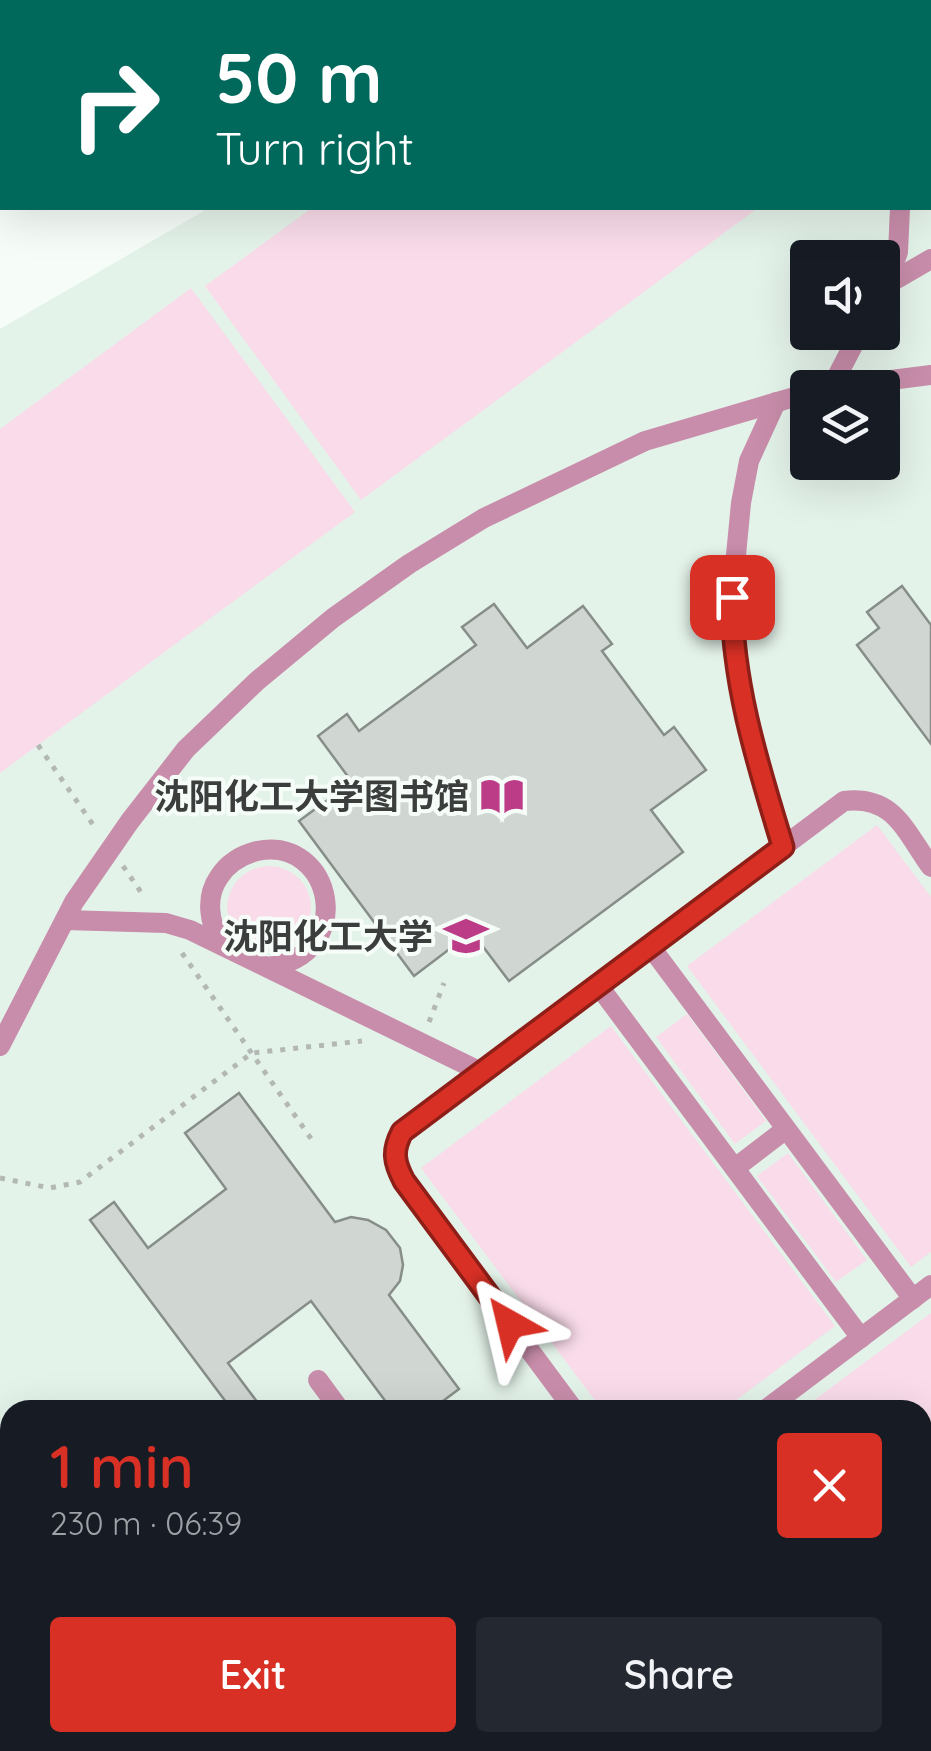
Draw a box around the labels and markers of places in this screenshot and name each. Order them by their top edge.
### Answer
pin [690,555,775,640]
library icon: 沈阳化工大学图书馆 [478,772,526,820]
place label: 沈阳化工大学图书馆 [154,774,469,818]
school or university icon: 沈阳化工大学 [442,912,490,960]
place label: 沈阳化工大学 [223,914,433,958]

